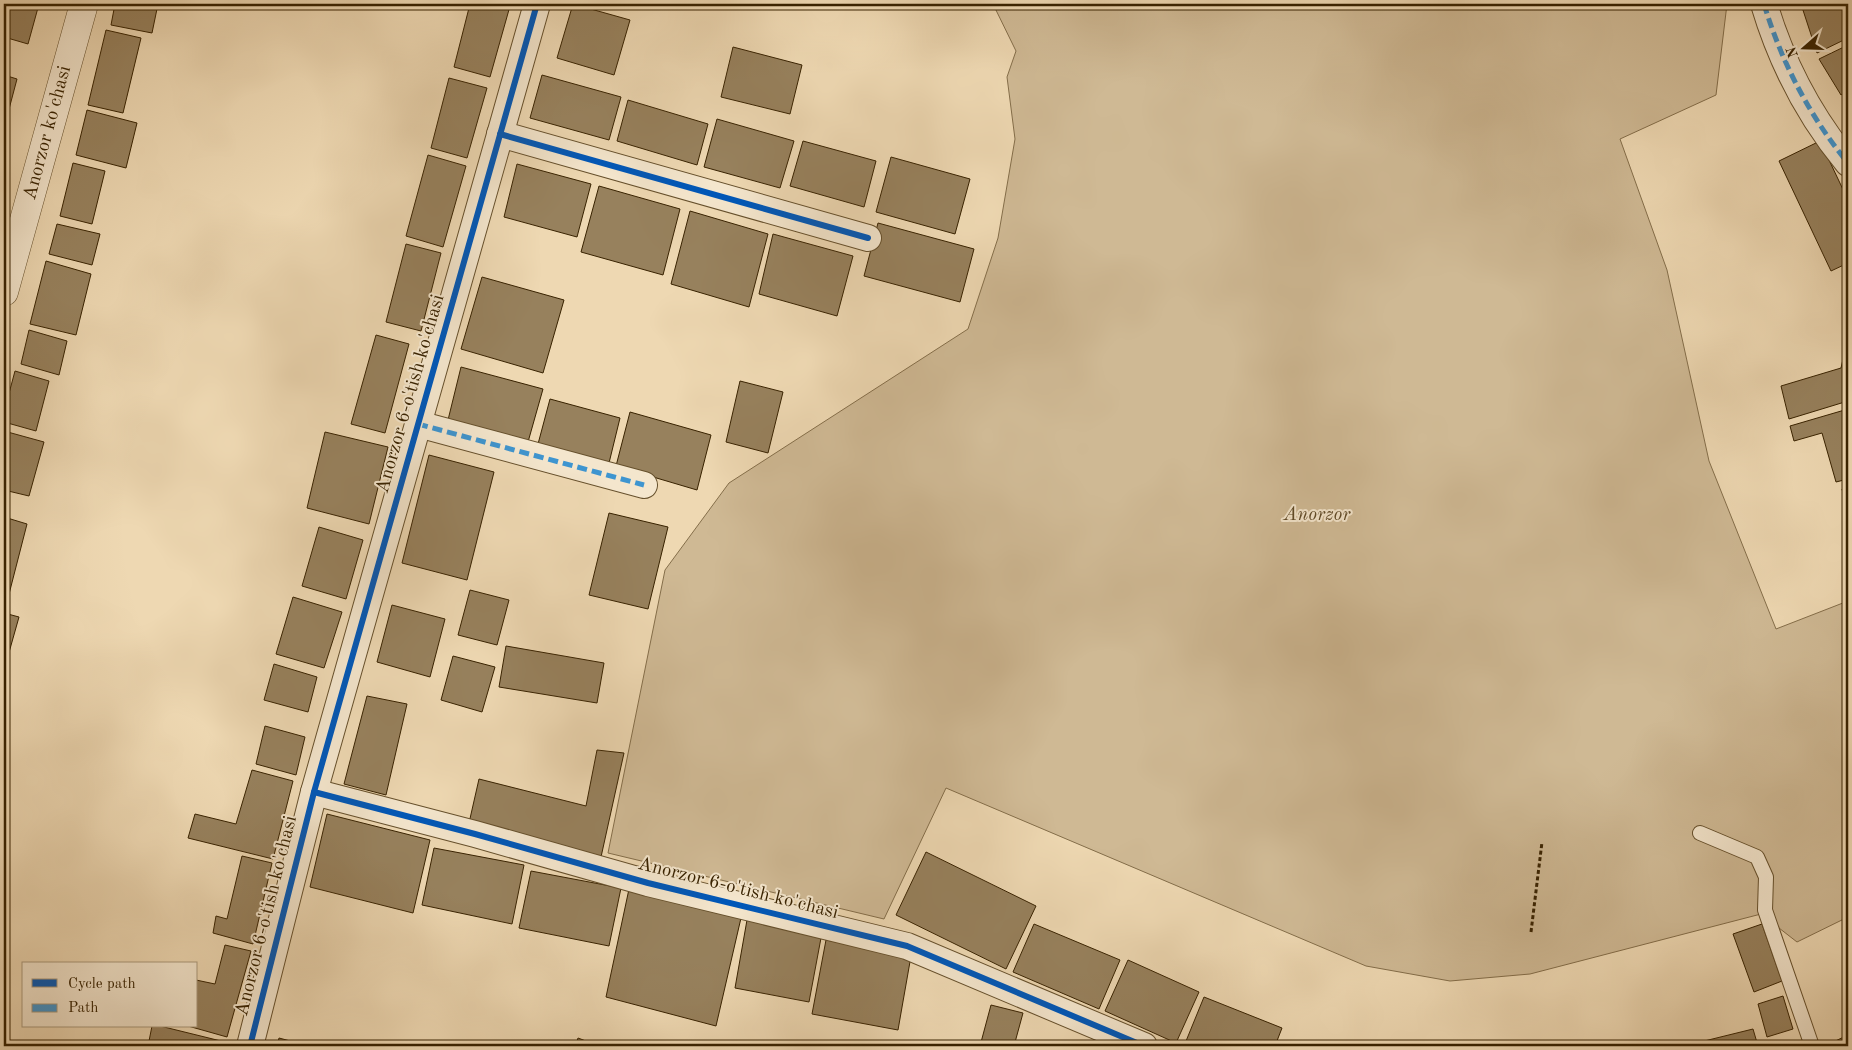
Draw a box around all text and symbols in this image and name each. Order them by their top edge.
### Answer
north arrow [1780,22,1830,72]
text: N [1784,44,1801,60]
street label: Anorzor ko'chasi [21,64,75,202]
street label: Anorzor 6-o'tish ko'chasi [373,292,449,496]
park label: Anorzor [1283,506,1351,525]
street label: Anorzor 6-o'tish ko'chasi [233,814,301,1018]
street label: Anorzor 6-o'tish ko'chasi [636,855,840,923]
legend [22,962,198,1028]
text: Cycle path [68,977,136,992]
text: Path [68,1001,98,1016]

